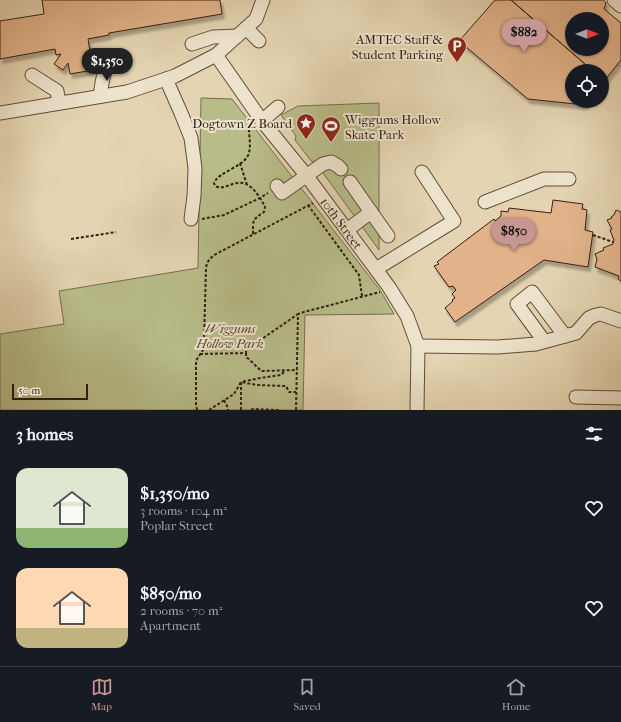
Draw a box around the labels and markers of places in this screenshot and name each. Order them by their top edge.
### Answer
pin: $882 [500,19,548,53]
place label: AMTEC Staff & Student Parking [352,32,444,62]
parking icon: AMTEC Staff & Student Parking [446,35,468,63]
pin: $1,350 [74,48,140,82]
place icon: Dogtown Z Board [295,112,317,140]
place label: Wiggums Hollow Skate Park [344,112,441,142]
sports icon: Wiggums Hollow Skate Park [320,115,342,143]
place label: Dogtown Z Board [192,116,293,131]
pin: $850 [490,218,538,252]

